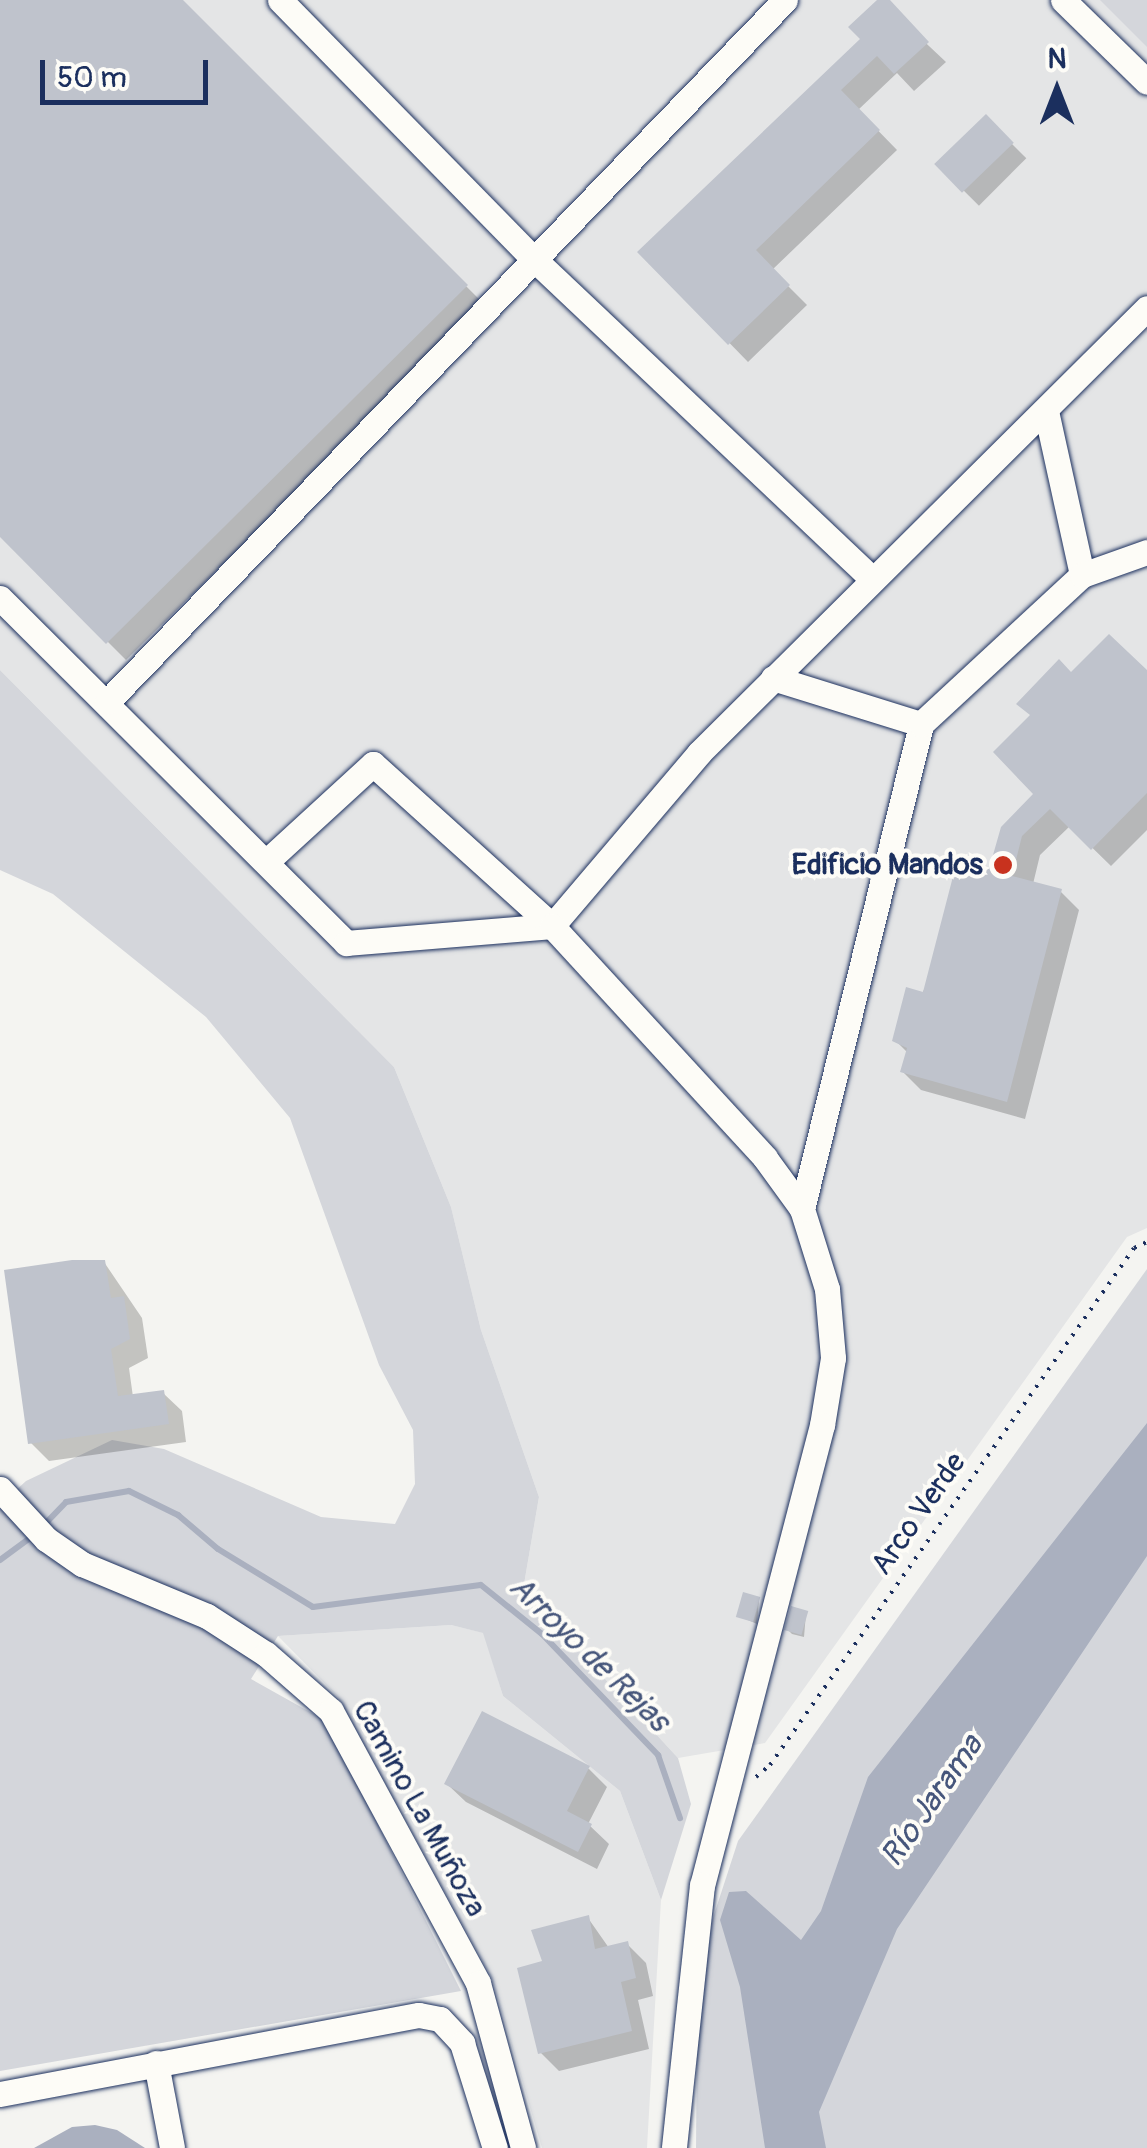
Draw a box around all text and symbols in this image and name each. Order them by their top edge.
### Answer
scale bar [45,40,212,102]
north arrow [1007,40,1107,140]
text: N [1048,42,1066,77]
text: 50 m [57,59,127,96]
place label: Edificio Mandos [791,847,983,883]
marker: Edificio Mandos [992,854,1014,876]
street label: Arco Verde [864,1446,974,1582]
water label: Arroyo de Rejas [501,1568,677,1740]
street label: Camino La Muñoza [345,1695,493,1923]
water label: Río Jarama [873,1728,991,1874]

